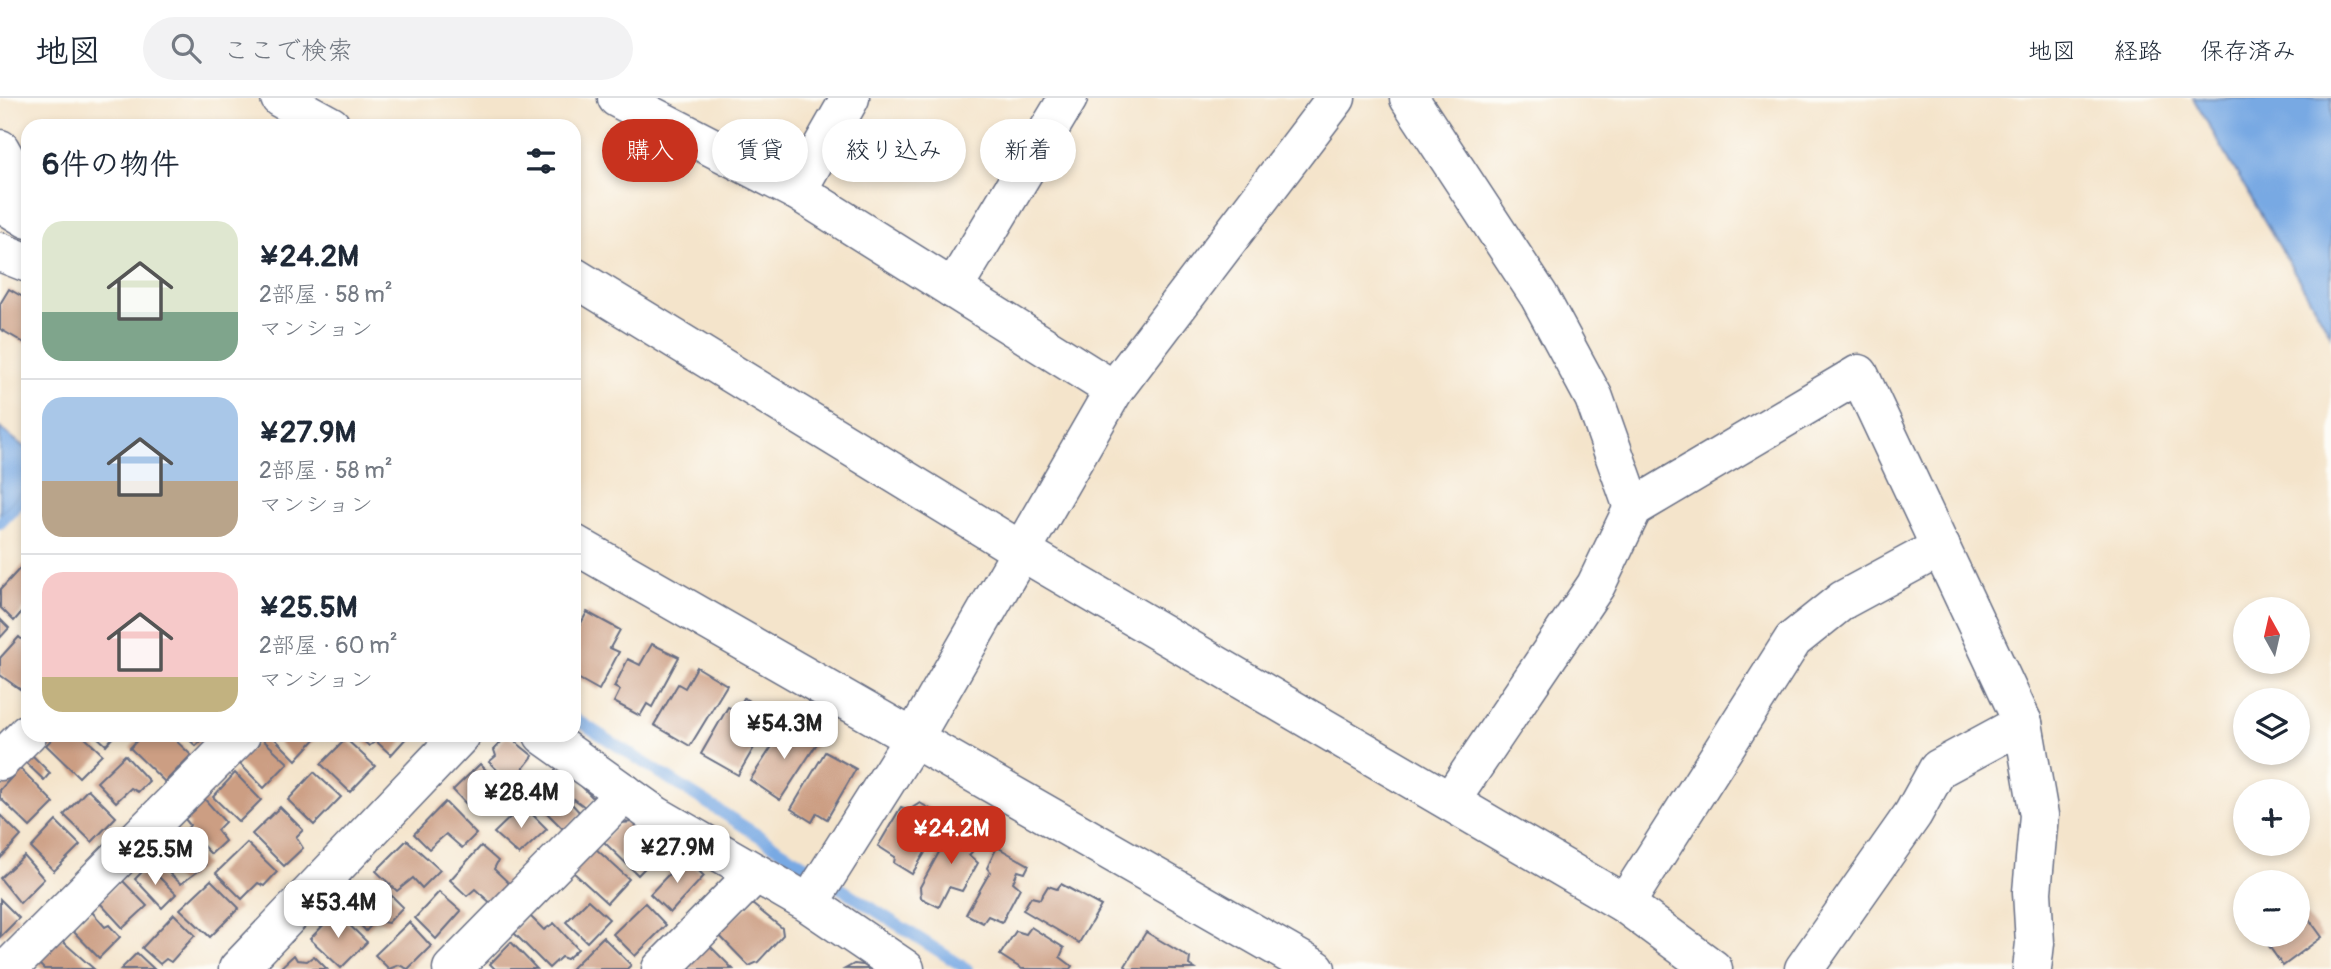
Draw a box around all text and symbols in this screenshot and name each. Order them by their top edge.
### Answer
search box [143,17,633,80]
icon: search [167,29,205,67]
text: 地図 [35,31,101,72]
text: ここで検索 [223,35,353,67]
text: 地図 [2028,37,2076,66]
text: 経路 [2114,37,2162,66]
text: 保存済み [2200,37,2296,66]
chip: 購入 [602,119,698,182]
chip: 賃貸 [712,119,808,182]
chip: 絞り込み [822,119,966,182]
chip: 新着 [980,119,1076,182]
icon: filters [522,142,560,180]
text: 6件の物件 [42,146,179,183]
text: ¥24.2M [259,238,359,275]
icon: home [98,249,182,333]
text: 2部屋 · 58 m² [259,280,393,309]
text: マンション [259,314,373,343]
text: ¥27.9M [259,414,356,451]
icon: home [98,425,182,509]
text: 2部屋 · 58 m² [259,456,393,485]
text: マンション [259,490,373,519]
text: ¥25.5M [259,589,357,626]
north arrow [2233,597,2310,674]
map controls [2233,597,2310,947]
icon: home [98,600,182,684]
text: 2部屋 · 60 m² [259,631,398,660]
text: マンション [259,665,373,694]
button: layers [2233,688,2310,765]
pin: ¥54.3M [727,702,841,761]
text: ¥54.3M [746,709,822,738]
pin: ¥28.4M [464,770,578,830]
text: ¥28.4M [483,778,559,807]
button: + [2233,779,2310,856]
pin: ¥24.2M [894,806,1008,866]
text: ¥24.2M [913,814,989,843]
pin: ¥27.9M [620,826,734,885]
pin: ¥25.5M [98,828,212,887]
text: ¥27.9M [640,833,714,862]
text: ¥25.5M [117,835,193,864]
button: − [2233,870,2310,947]
pin: ¥53.4M [281,880,395,940]
text: ¥53.4M [300,888,376,917]

